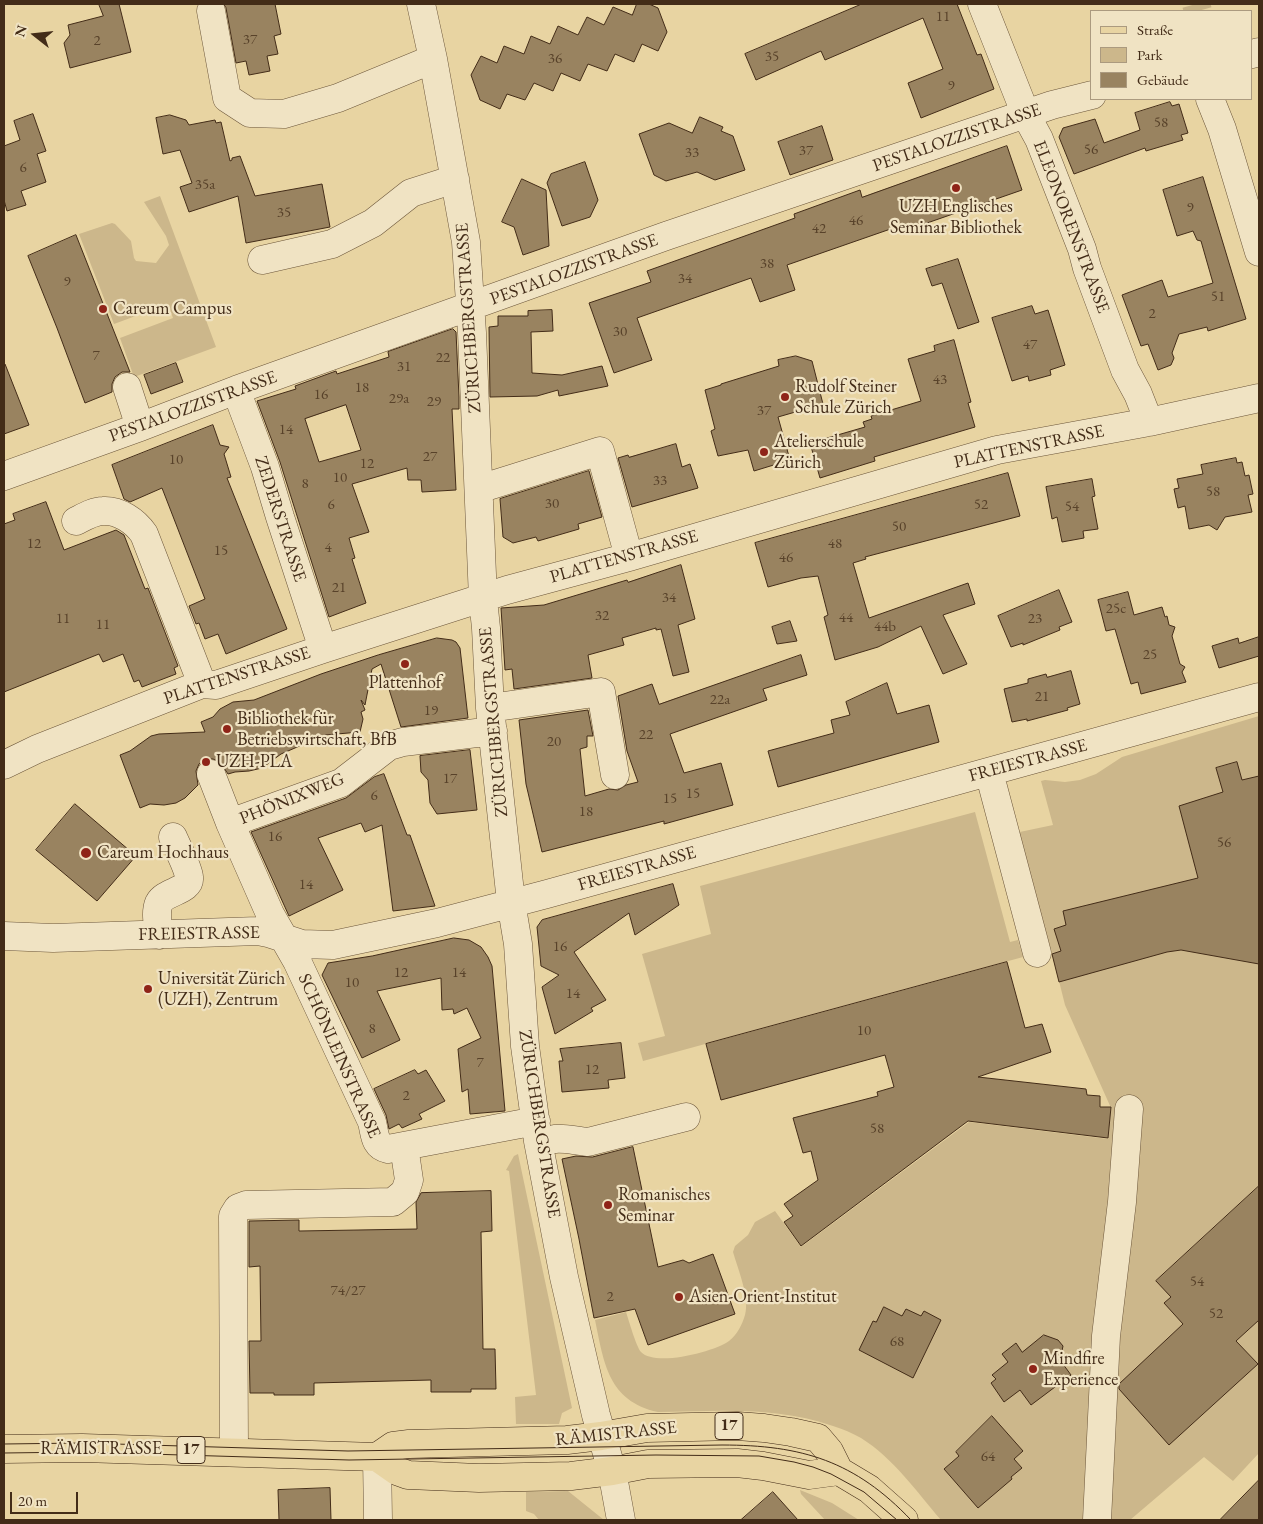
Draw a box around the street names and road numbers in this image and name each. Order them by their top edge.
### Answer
street label: PESTALOZZISTRASSE [870,99,1044,177]
street label: ELEONORENSTRASSE [1028,138,1114,316]
street label: ZÜRICHBERGSTRASSE [452,222,486,414]
street label: PESTALOZZISTRASSE [487,230,661,310]
street label: PESTALOZZISTRASSE [106,367,280,447]
street label: PLATTENSTRASSE [952,421,1106,473]
street label: ZEDERSTRASSE [250,453,310,585]
street label: PLATTENSTRASSE [547,526,701,588]
street label: ZÜRICHBERGSTRASSE [475,626,513,818]
street label: PLATTENSTRASSE [161,642,313,710]
street label: FREIESTRASSE [966,735,1090,787]
street label: PHÖNIXWEG [236,768,348,830]
street label: FREIESTRASSE [575,842,699,896]
street label: FREIESTRASSE [138,922,260,946]
street label: SCHÖNLEINSTRASSE [293,970,385,1142]
street label: ZÜRICHBERGSTRASSE [513,1028,565,1220]
road number: 17 [715,1412,743,1440]
street label: RÄMISTRASSE [554,1417,678,1451]
road number: 17 [177,1436,205,1464]
street label: RÄMISTRASSE [40,1438,162,1460]

